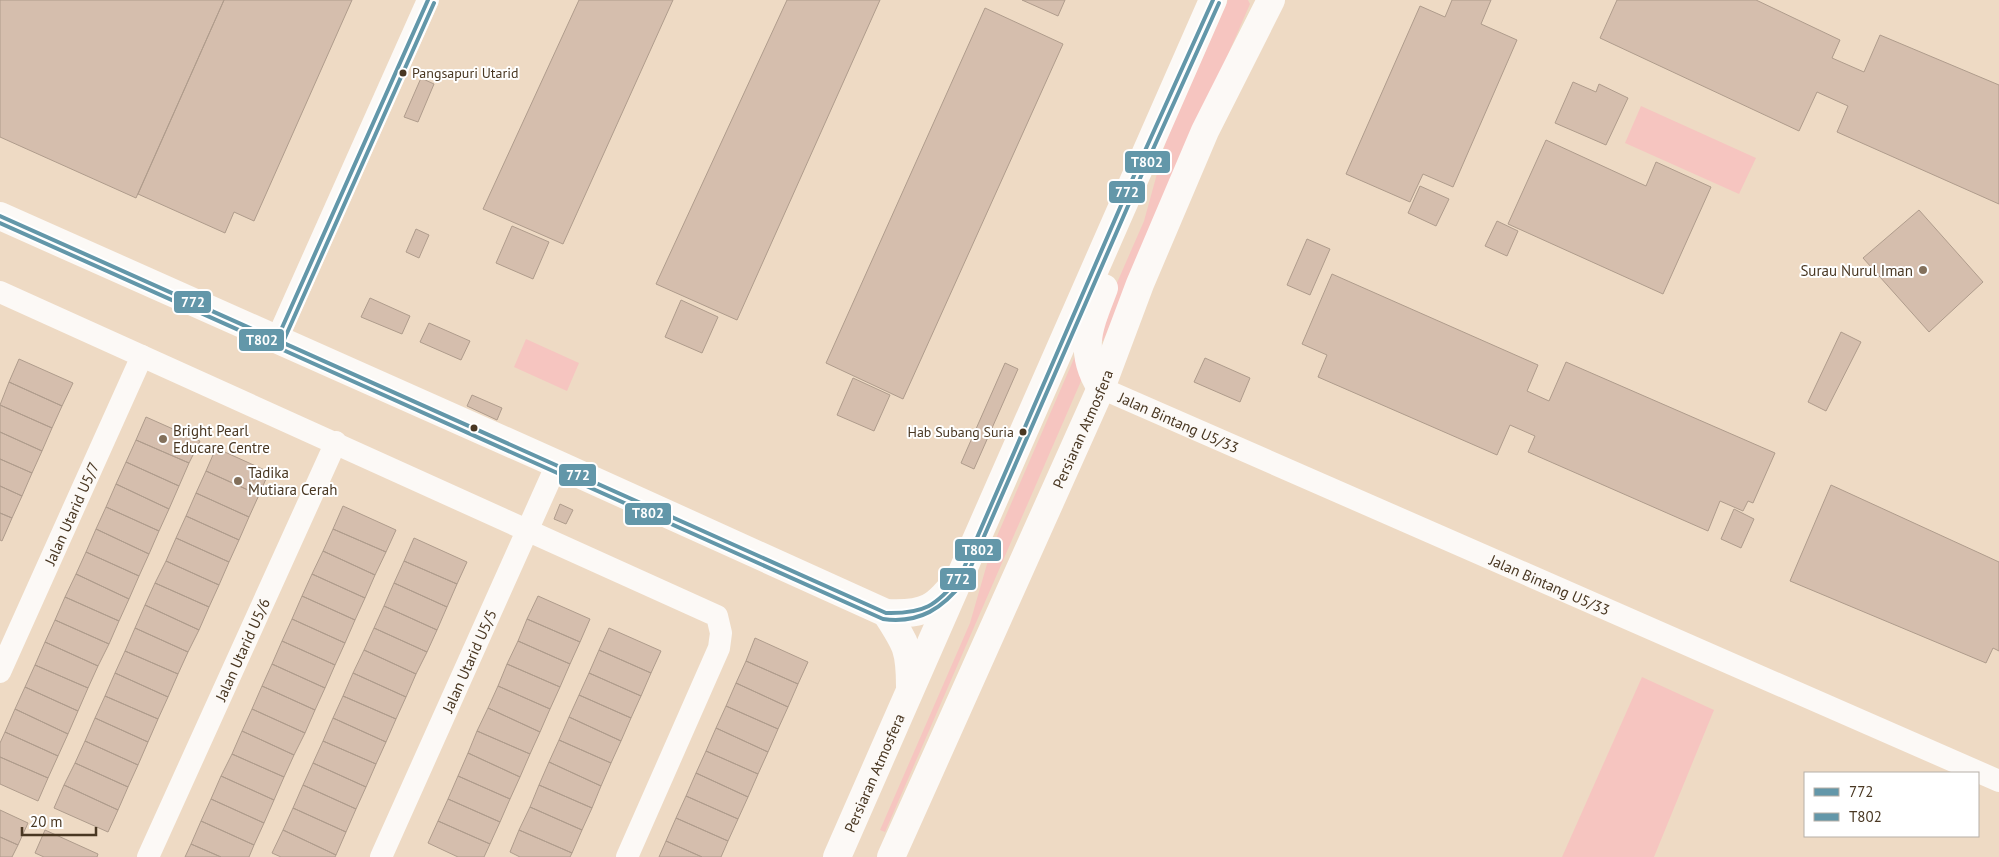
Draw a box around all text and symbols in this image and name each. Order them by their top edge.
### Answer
place label: Pangsapuri Utarid [412,64,519,82]
marker: Pangsapuri Utarid [398,68,408,78]
line badge: T802 [1124,150,1171,174]
text: T802 [1131,153,1163,171]
line badge: 772 [1108,180,1146,204]
text: 772 [1115,183,1139,201]
place label: Surau Nurul Iman [1800,261,1913,280]
marker: Surau Nurul Iman [1917,264,1929,276]
line badge: 772 [173,290,212,314]
text: 772 [181,293,205,311]
line badge: T802 [238,328,285,352]
text: T802 [246,331,278,349]
street label: Persiaran Atmosfera [1048,367,1117,491]
street label: Jalan Bintang U5/33 [1115,387,1242,457]
place label: Bright Pearl Educare Centre [173,421,270,457]
unlabelled marker [469,423,479,433]
place label: Hab Subang Suria [908,423,1014,441]
marker: Hab Subang Suria [1018,427,1028,437]
marker: Bright Pearl Educare Centre [157,433,169,445]
street label: Jalan Utarid U5/7 [40,459,103,569]
place label: Tadika Mutiara Cerah [248,463,337,499]
line badge: 772 [558,463,597,487]
text: 772 [566,466,590,484]
marker: Tadika Mutiara Cerah [232,475,244,487]
line badge: T802 [624,502,672,526]
text: T802 [632,504,664,522]
line badge: T802 [954,538,1002,562]
text: T802 [962,541,994,559]
street label: Jalan Bintang U5/33 [1486,549,1613,619]
line badge: 772 [939,567,977,591]
text: 772 [946,570,970,588]
street label: Jalan Utarid U5/6 [210,595,274,705]
street label: Jalan Utarid U5/5 [437,606,500,716]
street label: Persiaran Atmosfera [840,710,908,835]
legend [1804,772,1979,837]
text: 772 [1849,782,1874,801]
scale bar [22,804,96,836]
text: T802 [1849,807,1882,826]
text: 20 m [30,812,63,831]

